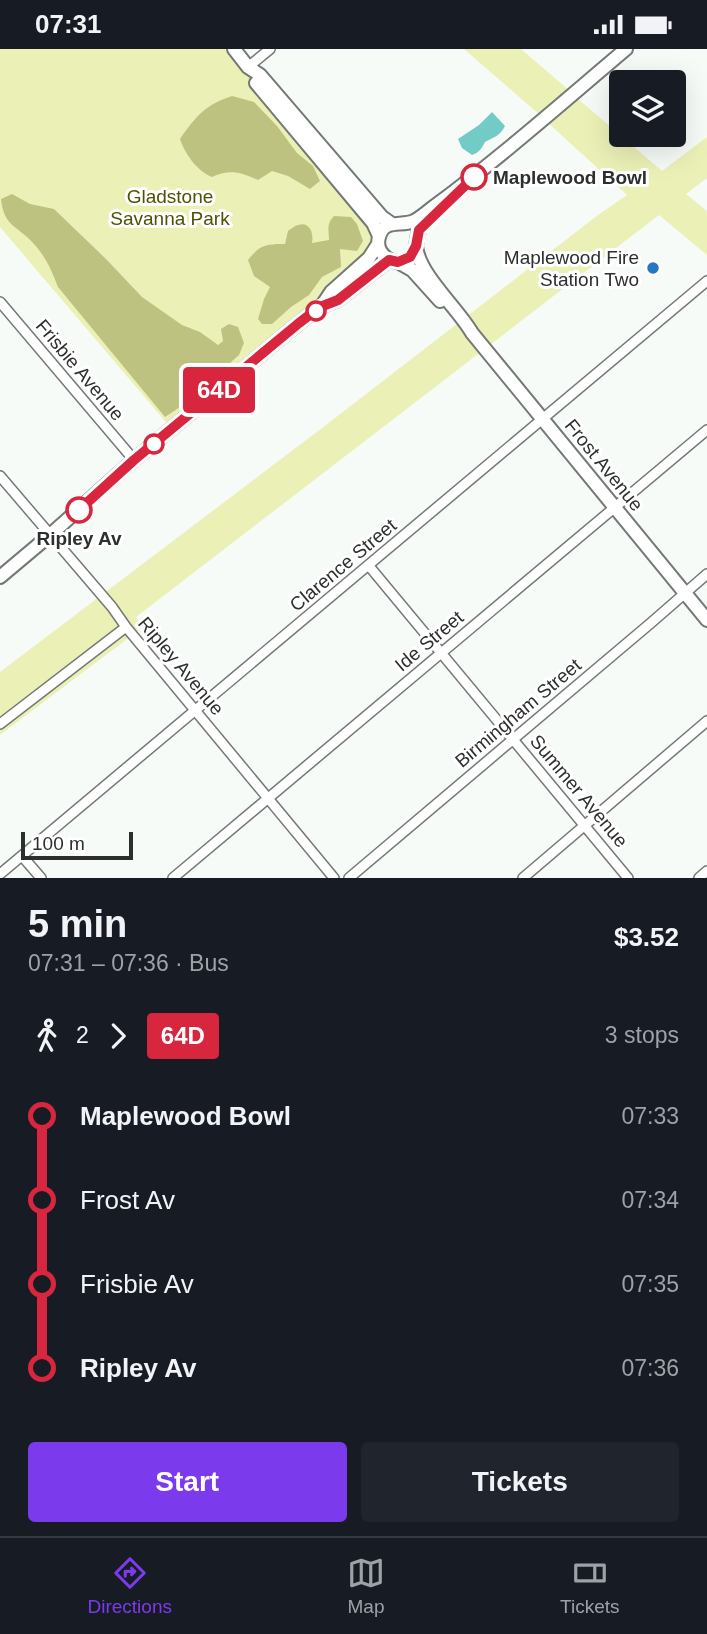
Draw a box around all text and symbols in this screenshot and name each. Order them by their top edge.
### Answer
text: 07:31 [35,9,102,39]
map controls [609,70,686,147]
button: layers [609,70,686,147]
marker: Maplewood Bowl [461,164,487,190]
place label: Maplewood Bowl [493,167,647,188]
park label: Gladstone Savanna Park [110,186,230,229]
place label: Maplewood Fire Station Two [504,247,639,290]
marker: Maplewood Fire Station Two [645,260,661,276]
unlabelled marker [306,301,326,321]
street label: Frisbie Avenue [32,315,128,425]
line badge: 64D [179,367,259,413]
text: 64D [197,376,241,403]
street label: Frost Avenue [561,415,647,515]
unlabelled marker [144,434,164,454]
marker: Ripley Av [66,497,92,523]
street label: Clarence Street [286,514,401,615]
place label: Ripley Av [36,528,122,549]
street label: Ide Street [391,606,468,676]
street label: Ripley Avenue [134,613,228,719]
street label: Birmingham Street [451,654,586,772]
street label: Summer Avenue [526,731,632,851]
scale bar [21,829,133,861]
text: 100 m [32,833,85,854]
text: 5 min [28,903,127,945]
text: $3.52 [614,922,679,952]
text: 07:31 – 07:36 · Bus [28,950,229,976]
icon: walk [28,1017,66,1055]
icon: forward [99,1017,137,1055]
text: 2 [76,1022,89,1048]
text: 64D [161,1022,205,1049]
text: 3 stops [605,1022,679,1048]
text: Maplewood Bowl [80,1101,291,1131]
text: 07:33 [621,1103,679,1129]
text: Frost Av [80,1185,175,1215]
text: 07:34 [621,1187,679,1213]
text: Frisbie Av [80,1269,194,1299]
text: 07:35 [621,1271,679,1297]
text: Ripley Av [80,1353,197,1383]
text: 07:36 [621,1355,679,1381]
button: Start [28,1442,347,1522]
button: Tickets [361,1442,679,1522]
tab: Directions [88,1554,172,1618]
tab: Map [347,1554,385,1618]
tab: Tickets [560,1554,619,1618]

